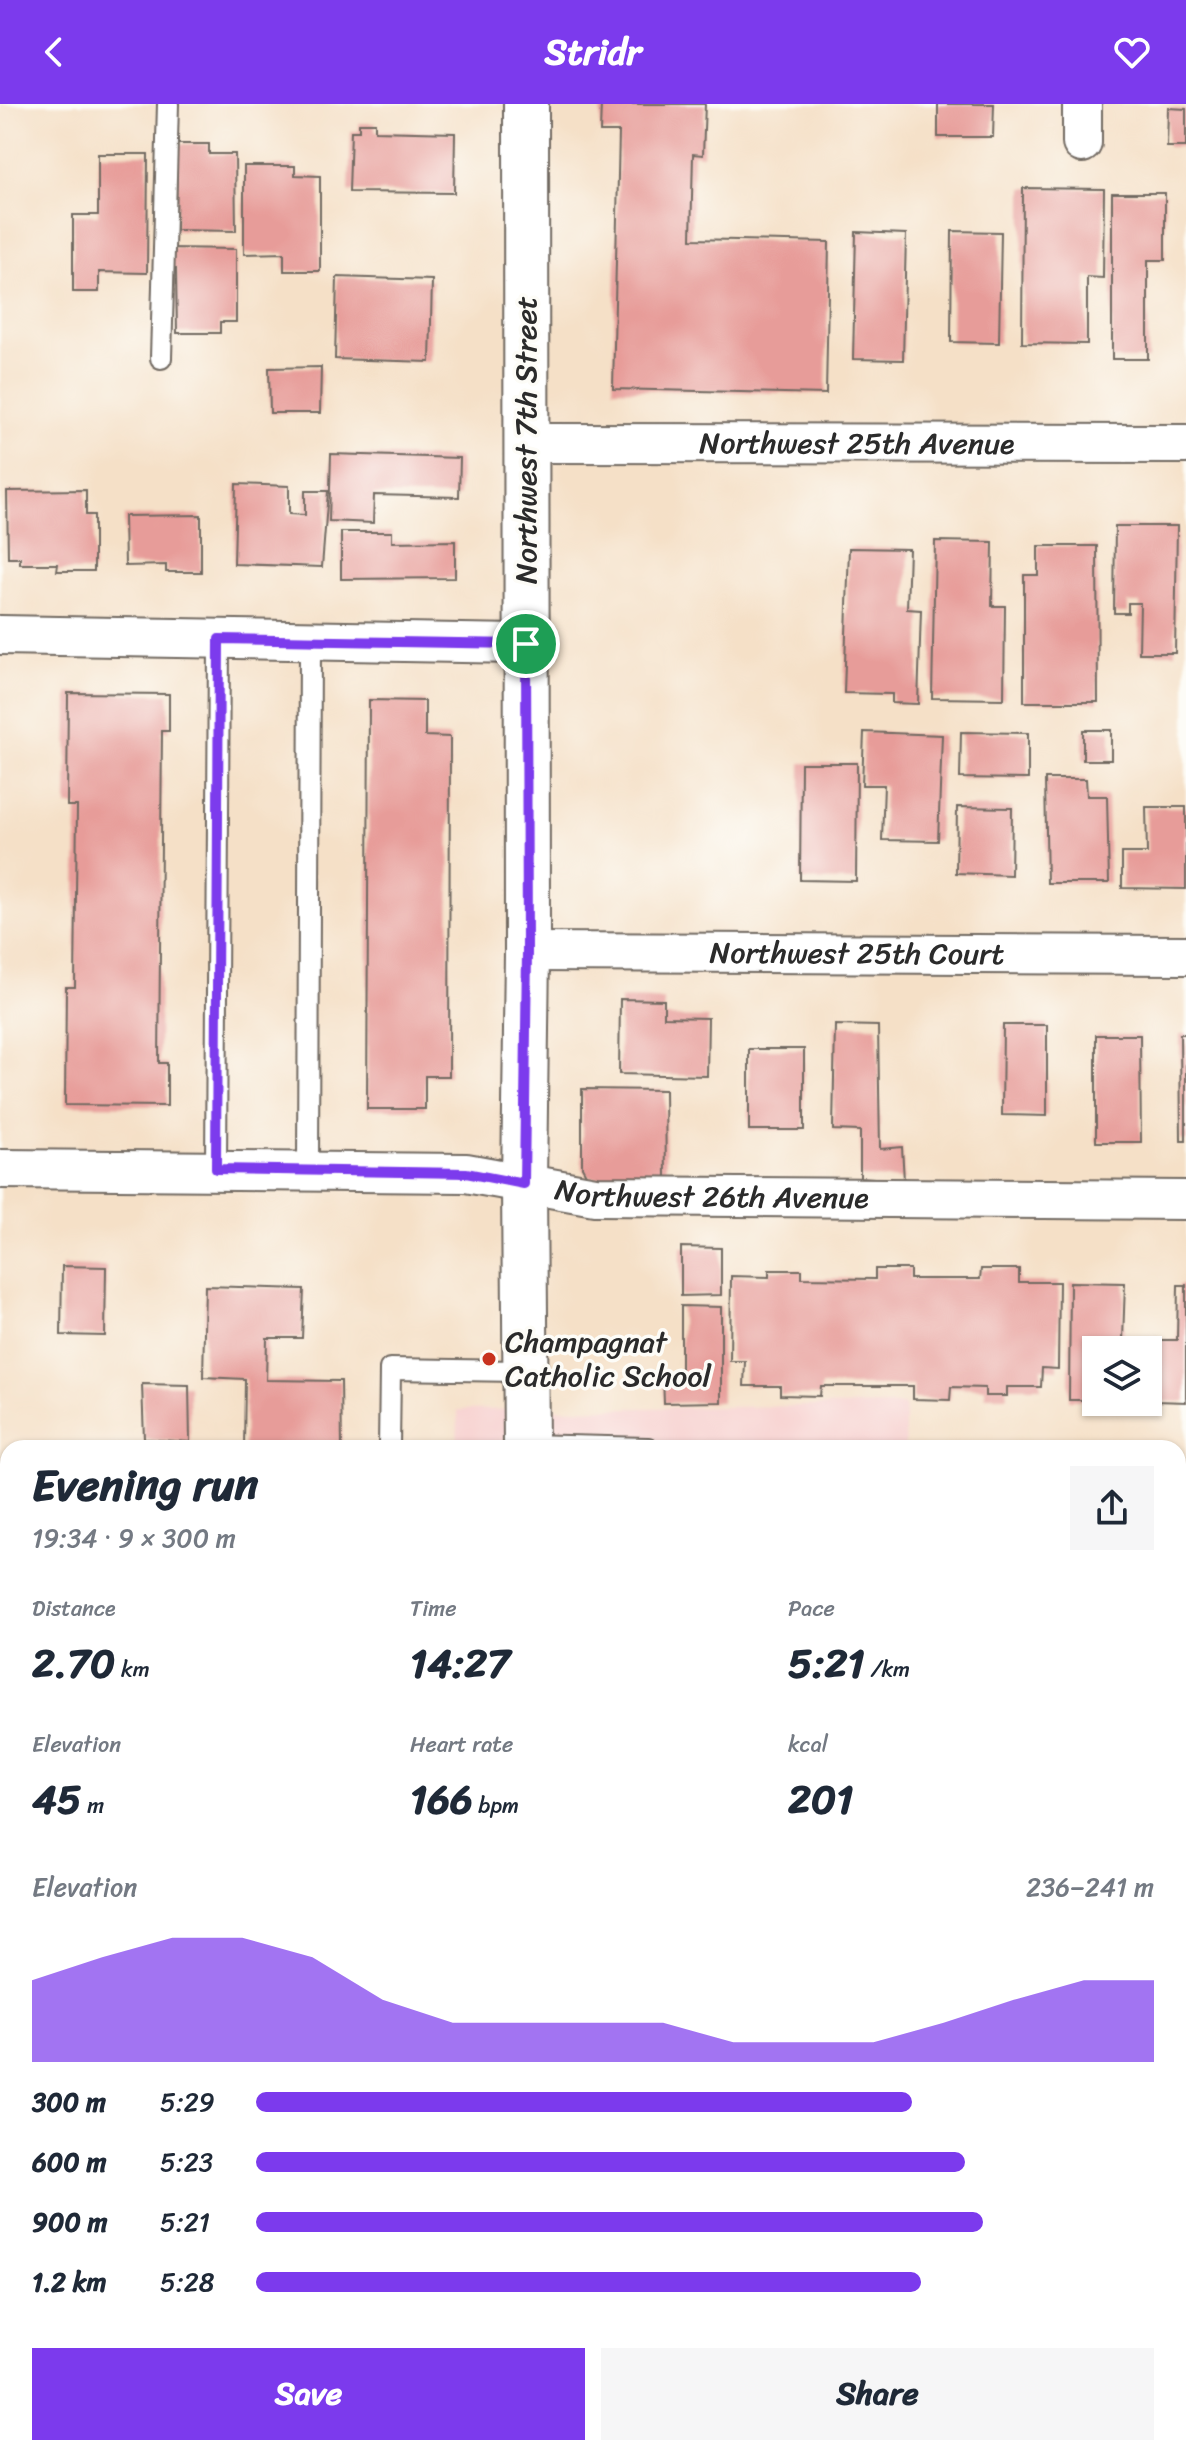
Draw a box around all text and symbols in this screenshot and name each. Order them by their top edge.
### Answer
text: Stridr [545,20,641,84]
icon: back [32,30,76,74]
icon: heart [1110,30,1154,74]
street label: Northwest 7th Street [499,296,553,584]
street label: Northwest 25th Avenue [699,416,1015,471]
pin [492,610,560,678]
icon: arrive [504,622,548,666]
street label: Northwest 25th Court [709,926,1005,981]
street label: Northwest 26th Avenue [551,1162,869,1225]
place label: Champagnat Catholic School [505,1315,712,1403]
map controls [1082,1336,1162,1416]
button: layers [1082,1336,1162,1416]
marker: Champagnat Catholic School [480,1350,498,1368]
text: Evening run [32,1446,258,1524]
button: share [1070,1466,1154,1550]
text: 19:34 · 9 × 300 m [32,1515,236,1561]
text: Distance [32,1589,116,1628]
text: Time [410,1589,457,1628]
text: Pace [788,1589,835,1628]
text: 2.70 [32,1628,115,1699]
text: 14:27 [410,1628,510,1699]
text: 5:21 [788,1628,865,1699]
text: km [115,1650,150,1689]
text: /km [865,1650,910,1689]
text: Elevation [32,1725,121,1764]
text: Heart rate [410,1725,513,1764]
text: kcal [788,1725,828,1764]
text: 45 [32,1764,81,1835]
text: 166 [410,1764,473,1835]
text: 201 [788,1764,854,1835]
text: m [81,1786,104,1825]
text: bpm [473,1786,519,1825]
text: Elevation [32,1864,137,1910]
text: 236–241 m [1026,1864,1154,1910]
text: 300 m [32,2079,106,2125]
text: 5:29 [160,2079,215,2125]
text: 600 m [32,2139,106,2185]
text: 5:23 [160,2139,213,2185]
text: 900 m [32,2199,108,2245]
text: 5:21 [160,2199,210,2245]
text: 1.2 km [32,2259,107,2305]
text: 5:28 [160,2259,214,2305]
button: Save [32,2348,585,2440]
button: Share [601,2348,1154,2440]

